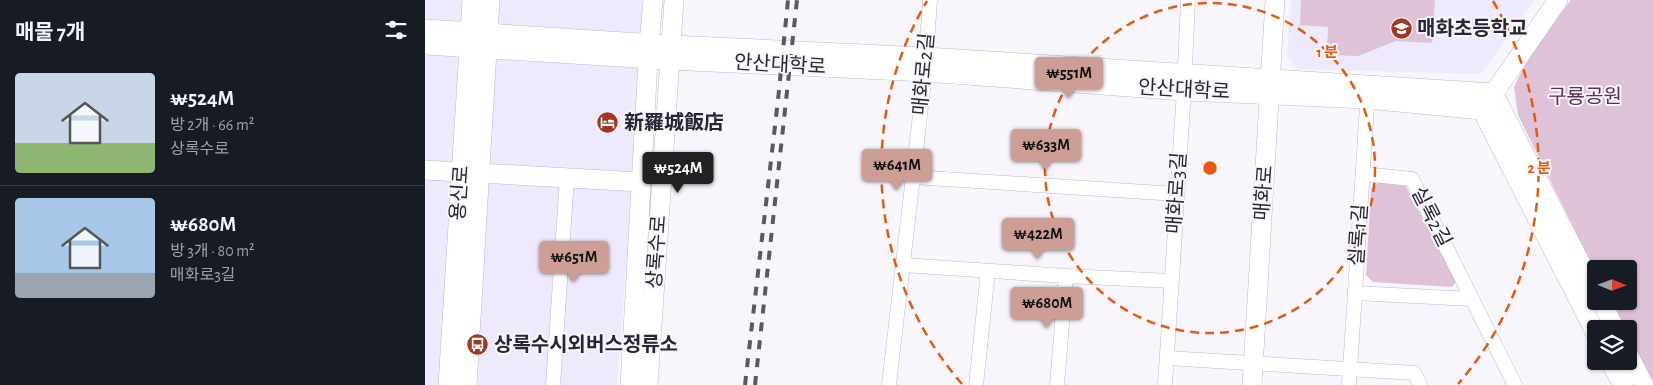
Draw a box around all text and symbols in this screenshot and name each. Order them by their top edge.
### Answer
icon: filters [382,16,410,44]
school or university icon: 매화초등학교 [1389,17,1413,41]
place label: 매화초등학교 [1417,18,1527,39]
text: 매물 7개 [15,22,85,43]
street label: 매화로2길 [909,32,938,116]
text: 1 분 [1316,45,1338,60]
street label: 안산대학로 [734,52,827,77]
pin: ₩551M [1034,56,1104,99]
text: ₩551M [1046,65,1092,81]
street label: 안산대학로 [1138,77,1231,102]
park label: 구룡공원 [1548,86,1622,107]
text: ₩524M [170,88,234,109]
icon: home [55,93,115,153]
hotel icon: 新羅城飯店 [596,111,620,135]
place label: 新羅城飯店 [624,111,724,133]
text: 방 2개 · 66 m² [170,117,254,133]
pin: ₩633M [1011,128,1081,171]
text: ₩633M [1022,137,1070,153]
text: 상록수로 [170,141,229,157]
pin: ₩641M [862,148,932,191]
street label: 매화로3길 [1163,151,1190,235]
pin: ₩524M [643,152,713,194]
text: ₩641M [873,157,921,173]
centre of rings [1201,159,1219,177]
text: ₩524M [654,160,702,176]
text: 2 분 [1527,161,1551,176]
street label: 용신로 [447,165,472,221]
street label: 매화로 [1251,165,1276,221]
street label: 실록2길 [1407,183,1455,250]
street label: 실록1길 [1346,203,1371,267]
text: ₩680M [170,214,236,235]
street label: 상록수로 [643,215,670,289]
icon: home [55,218,115,278]
pin: ₩422M [1003,218,1073,260]
text: ₩422M [1013,226,1063,242]
pin: ₩651M [539,240,609,283]
text: 방 3개 · 80 m² [170,243,255,259]
text: ₩651M [551,249,597,265]
north arrow [1587,260,1637,310]
map controls [1587,260,1637,370]
text: 매화로3길 [170,267,235,283]
pin: ₩680M [1012,286,1082,329]
text: ₩680M [1022,295,1072,311]
button: layers [1587,320,1637,370]
bus stop icon: 상록수시외버스정류소 [466,333,490,357]
place label: 상록수시외버스정류소 [494,334,678,355]

